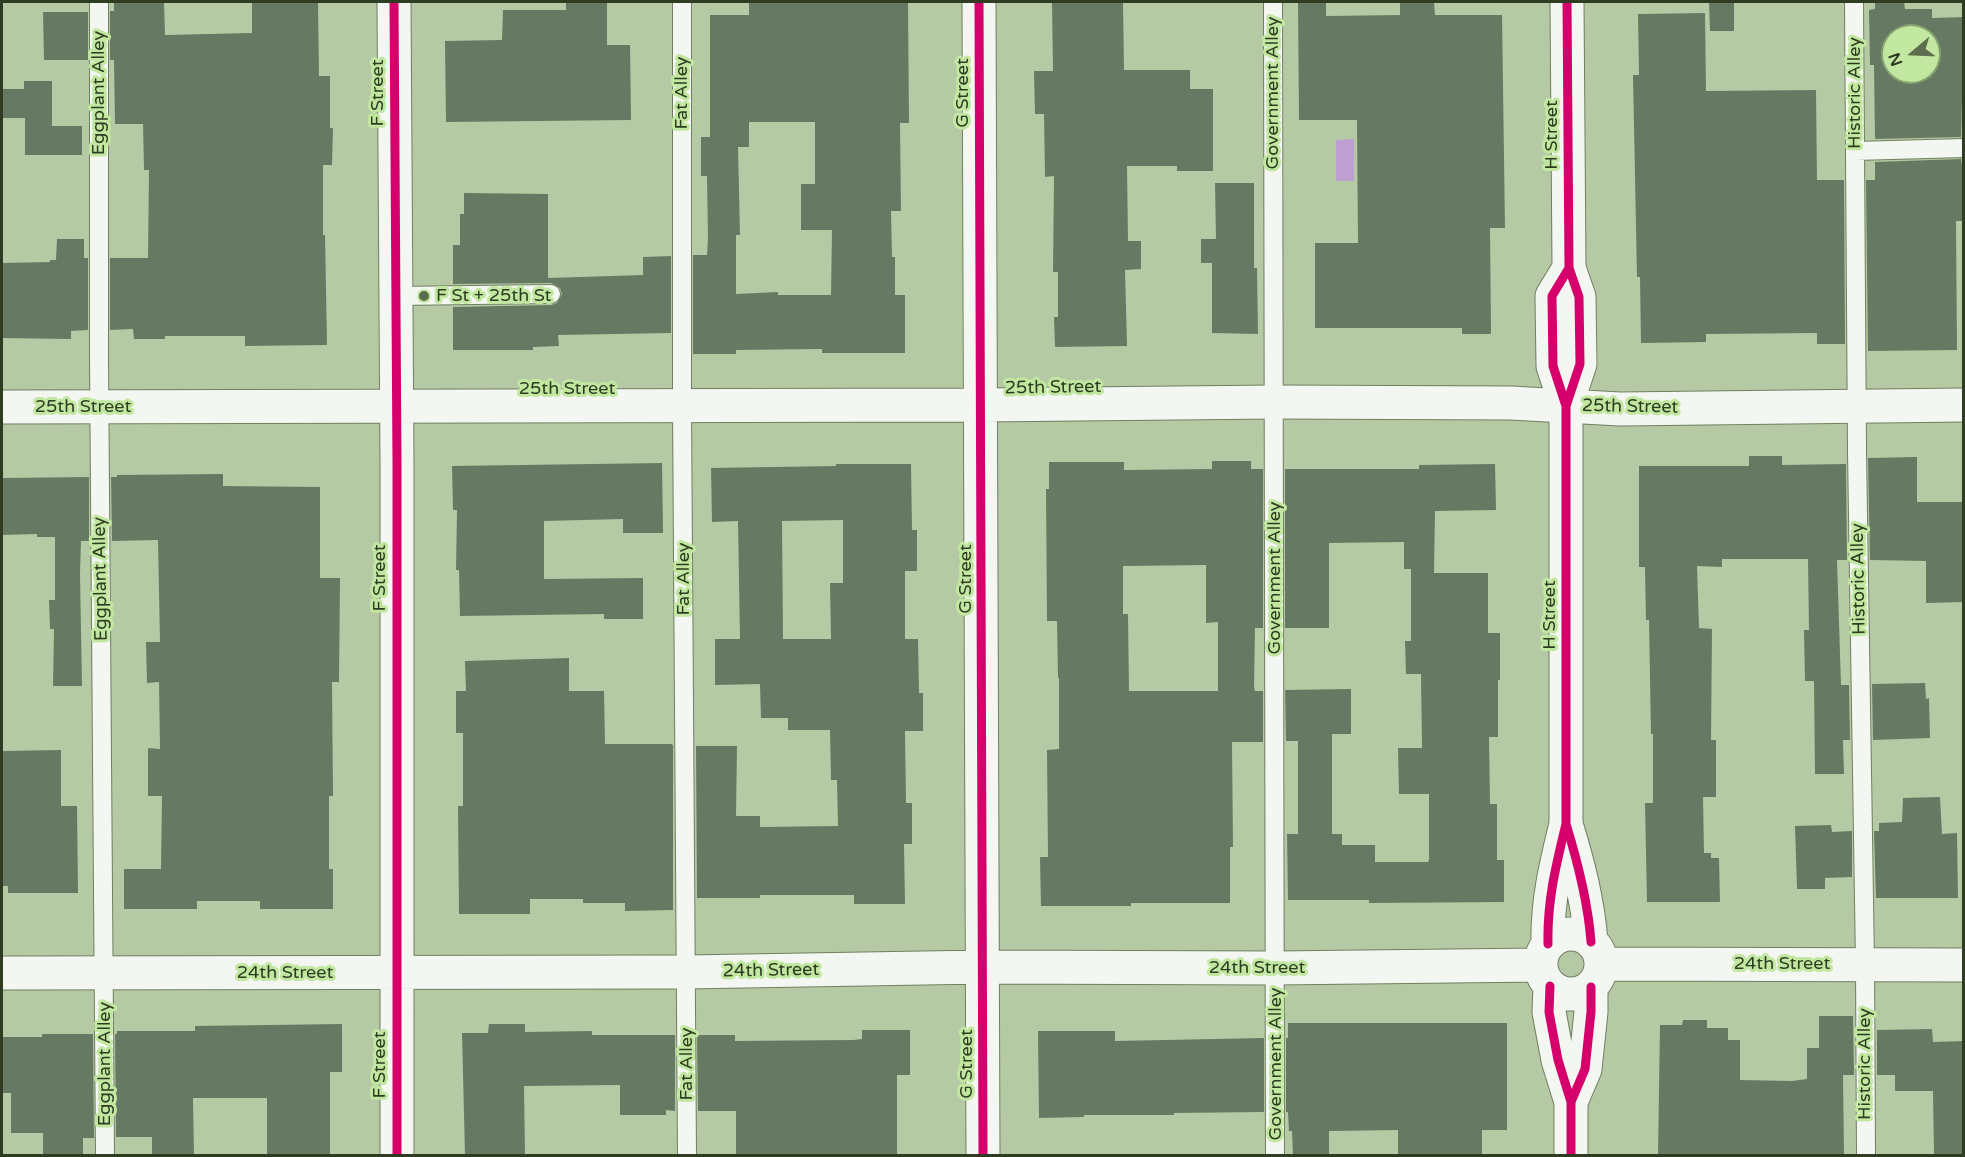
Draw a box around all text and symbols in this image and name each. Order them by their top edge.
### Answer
street label: Government Alley [1262,17,1284,169]
north arrow [1881,24,1941,84]
street label: Eggplant Alley [88,31,110,155]
street label: Historic Alley [1844,37,1866,149]
text: N [1884,50,1907,69]
street label: Fat Alley [671,56,693,130]
street label: G Street [952,58,974,128]
street label: F Street [367,59,389,127]
street label: H Street [1541,100,1563,170]
place label: F St + 25th St [436,285,551,307]
marker: F St + 25th St [417,289,431,303]
street label: 25th Street [1005,376,1101,400]
street label: 25th Street [519,378,615,400]
street label: 25th Street [1582,395,1678,419]
street label: 25th Street [35,396,131,418]
street label: Government Alley [1264,502,1286,654]
street label: Eggplant Alley [89,517,113,641]
street label: Historic Alley [1847,523,1871,635]
street label: Fat Alley [673,542,695,616]
street label: F Street [369,544,391,612]
street label: G Street [955,544,977,614]
street label: H Street [1539,580,1561,650]
street label: 24th Street [1734,953,1830,975]
street label: 24th Street [1209,957,1305,979]
street label: 24th Street [723,959,819,983]
street label: 24th Street [237,962,333,984]
street label: Government Alley [1265,988,1287,1140]
street label: Eggplant Alley [94,1002,116,1126]
street label: Historic Alley [1854,1008,1876,1120]
street label: Fat Alley [676,1027,698,1101]
street label: G Street [956,1029,978,1099]
street label: F Street [369,1031,391,1099]

